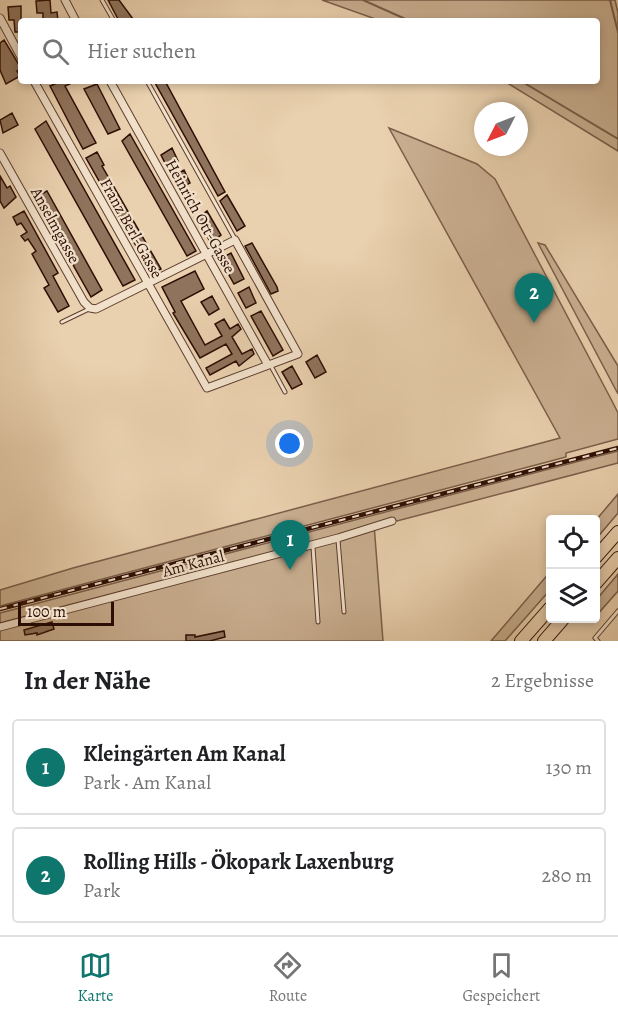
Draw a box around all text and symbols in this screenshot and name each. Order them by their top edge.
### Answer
search box [18,18,600,84]
icon: search [39,35,72,68]
text: Hier suchen [87,36,196,66]
north arrow [474,102,528,156]
street label: Heinrich Ott-Gasse [160,156,241,277]
street label: Franz Berl-Gasse [95,174,168,282]
street label: Anselmgasse [25,183,85,268]
pin: 2 [514,274,554,323]
your location [275,429,304,458]
map controls [546,515,600,623]
button: locate [546,515,600,569]
pin: 1 [270,520,310,570]
street label: Am Kanal [159,545,227,583]
button: layers [546,569,600,623]
scale bar [18,599,114,626]
text: 100 m [27,601,66,623]
text: In der Nähe [24,663,151,698]
text: 2 Ergebnisse [491,667,594,694]
text: Kleingärten Am Kanal [83,739,286,769]
text: 1 [42,754,49,781]
text: 130 m [546,754,592,781]
text: Park · Am Kanal [83,769,211,796]
text: Rolling Hills - Ökopark Laxenburg [83,847,394,877]
text: 2 [41,862,50,889]
text: 280 m [542,862,592,889]
text: Park [83,877,121,904]
tab: Karte [78,949,114,1007]
tab: Route [269,949,307,1007]
tab: Gespeichert [462,949,540,1007]

